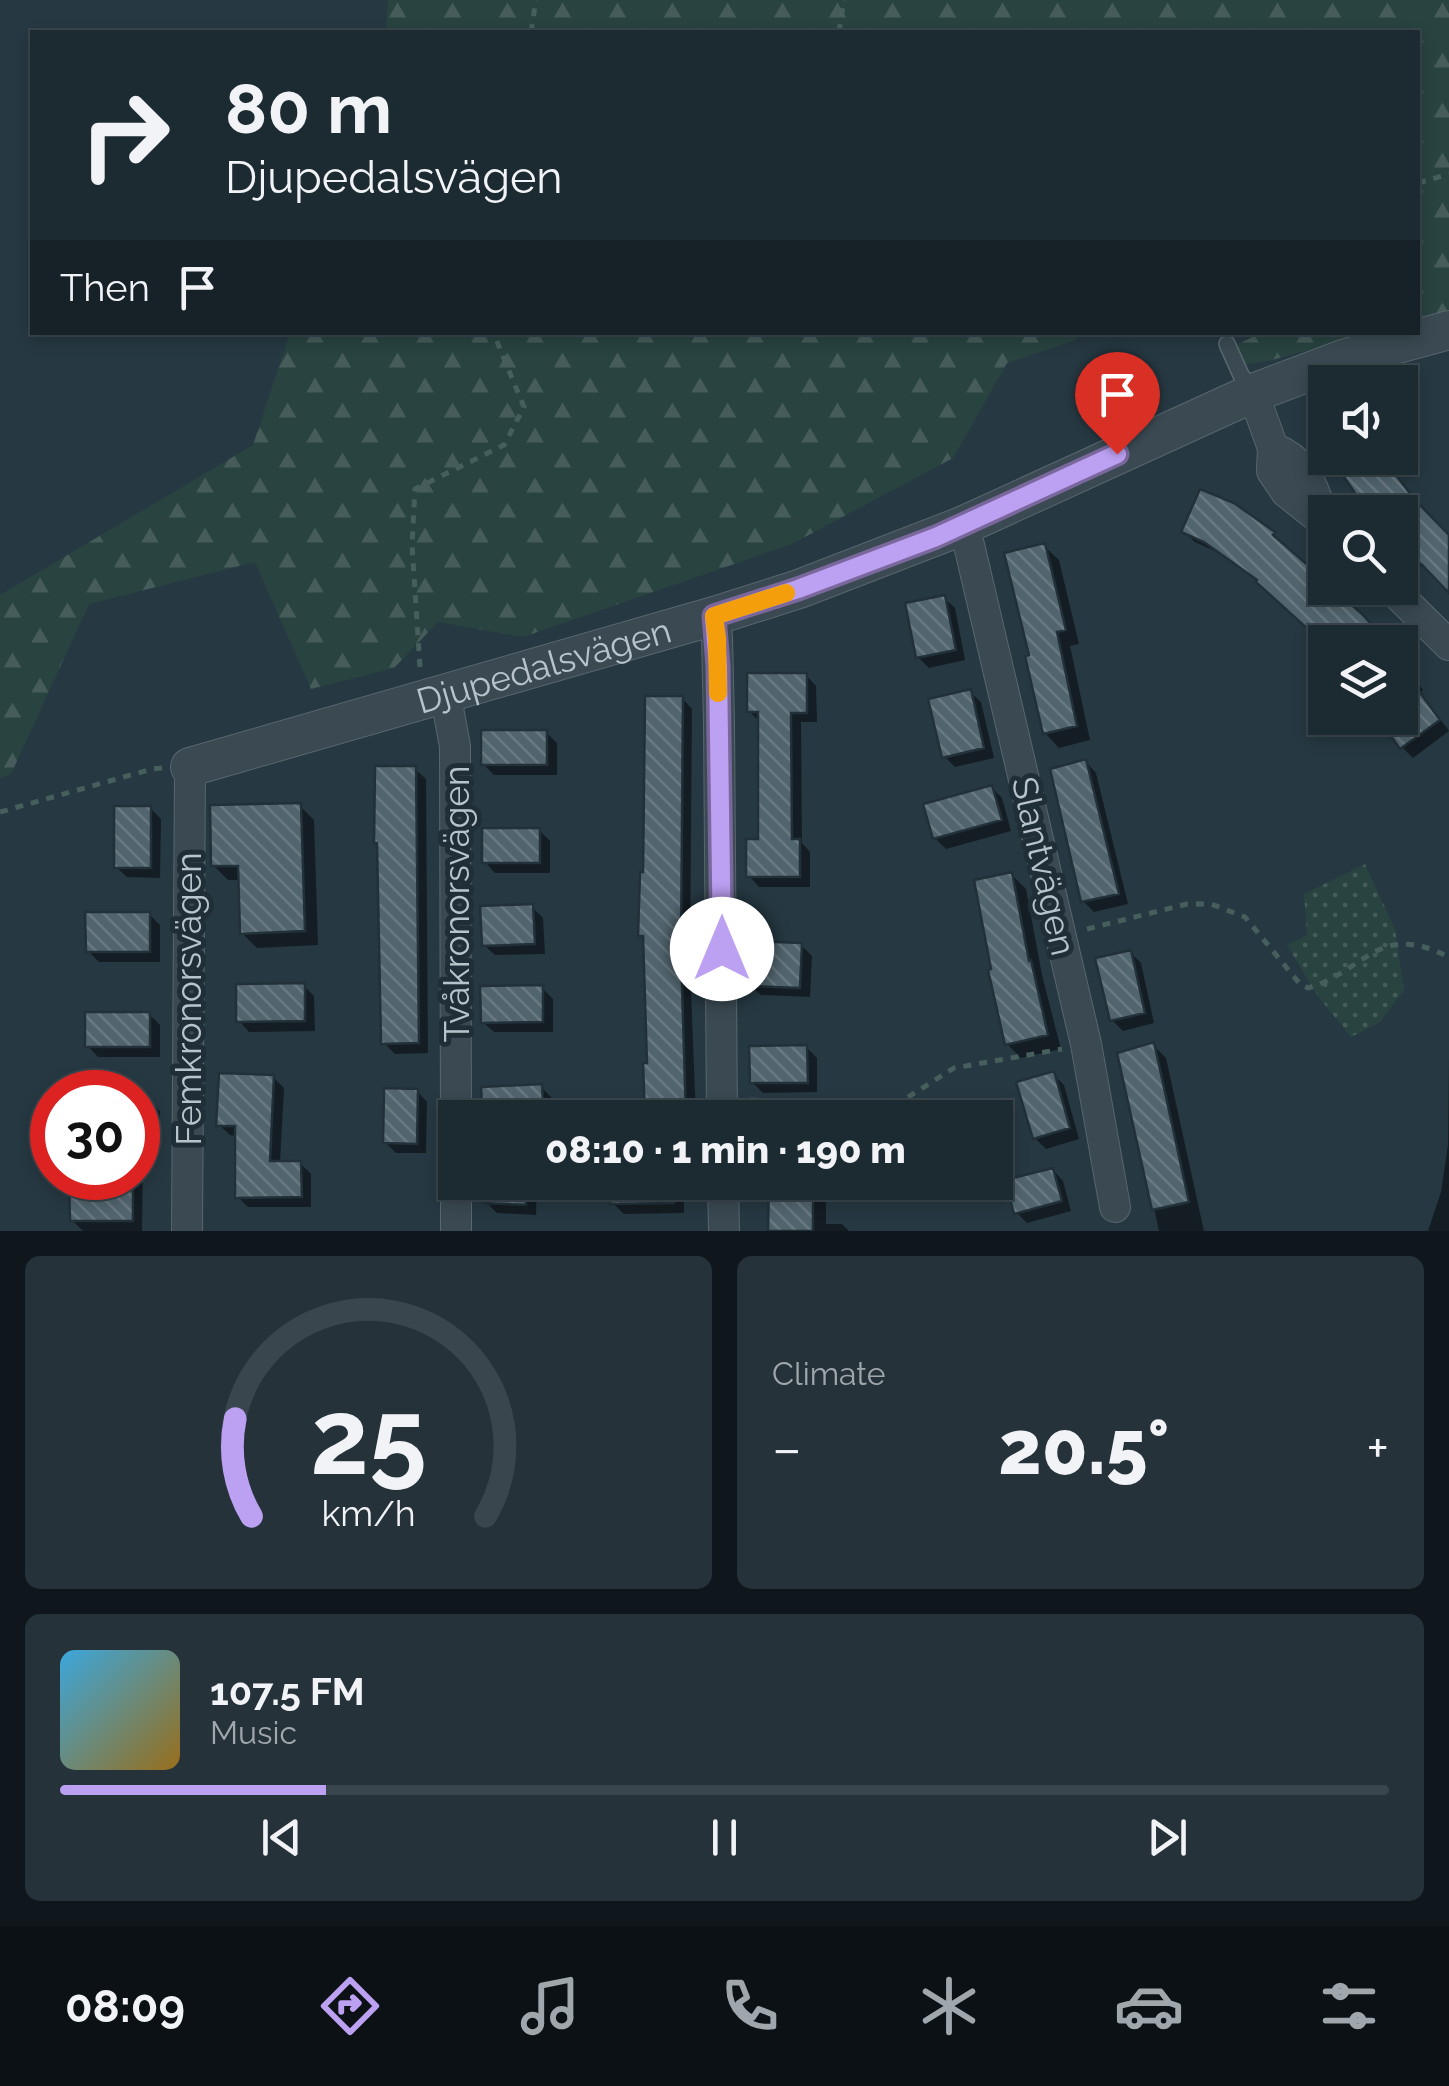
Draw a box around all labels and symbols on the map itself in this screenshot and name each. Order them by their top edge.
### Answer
pin [1075,352,1160,455]
street label: Djupedalsvägen [412,609,675,721]
street label: Tvåkronorsvägen [436,766,477,1042]
street label: Slantvägen [1004,773,1084,959]
street label: Femkronorsvägen [168,852,209,1146]
position arrow [670,897,774,1001]
speed limit sign: 30 [30,1070,160,1200]

